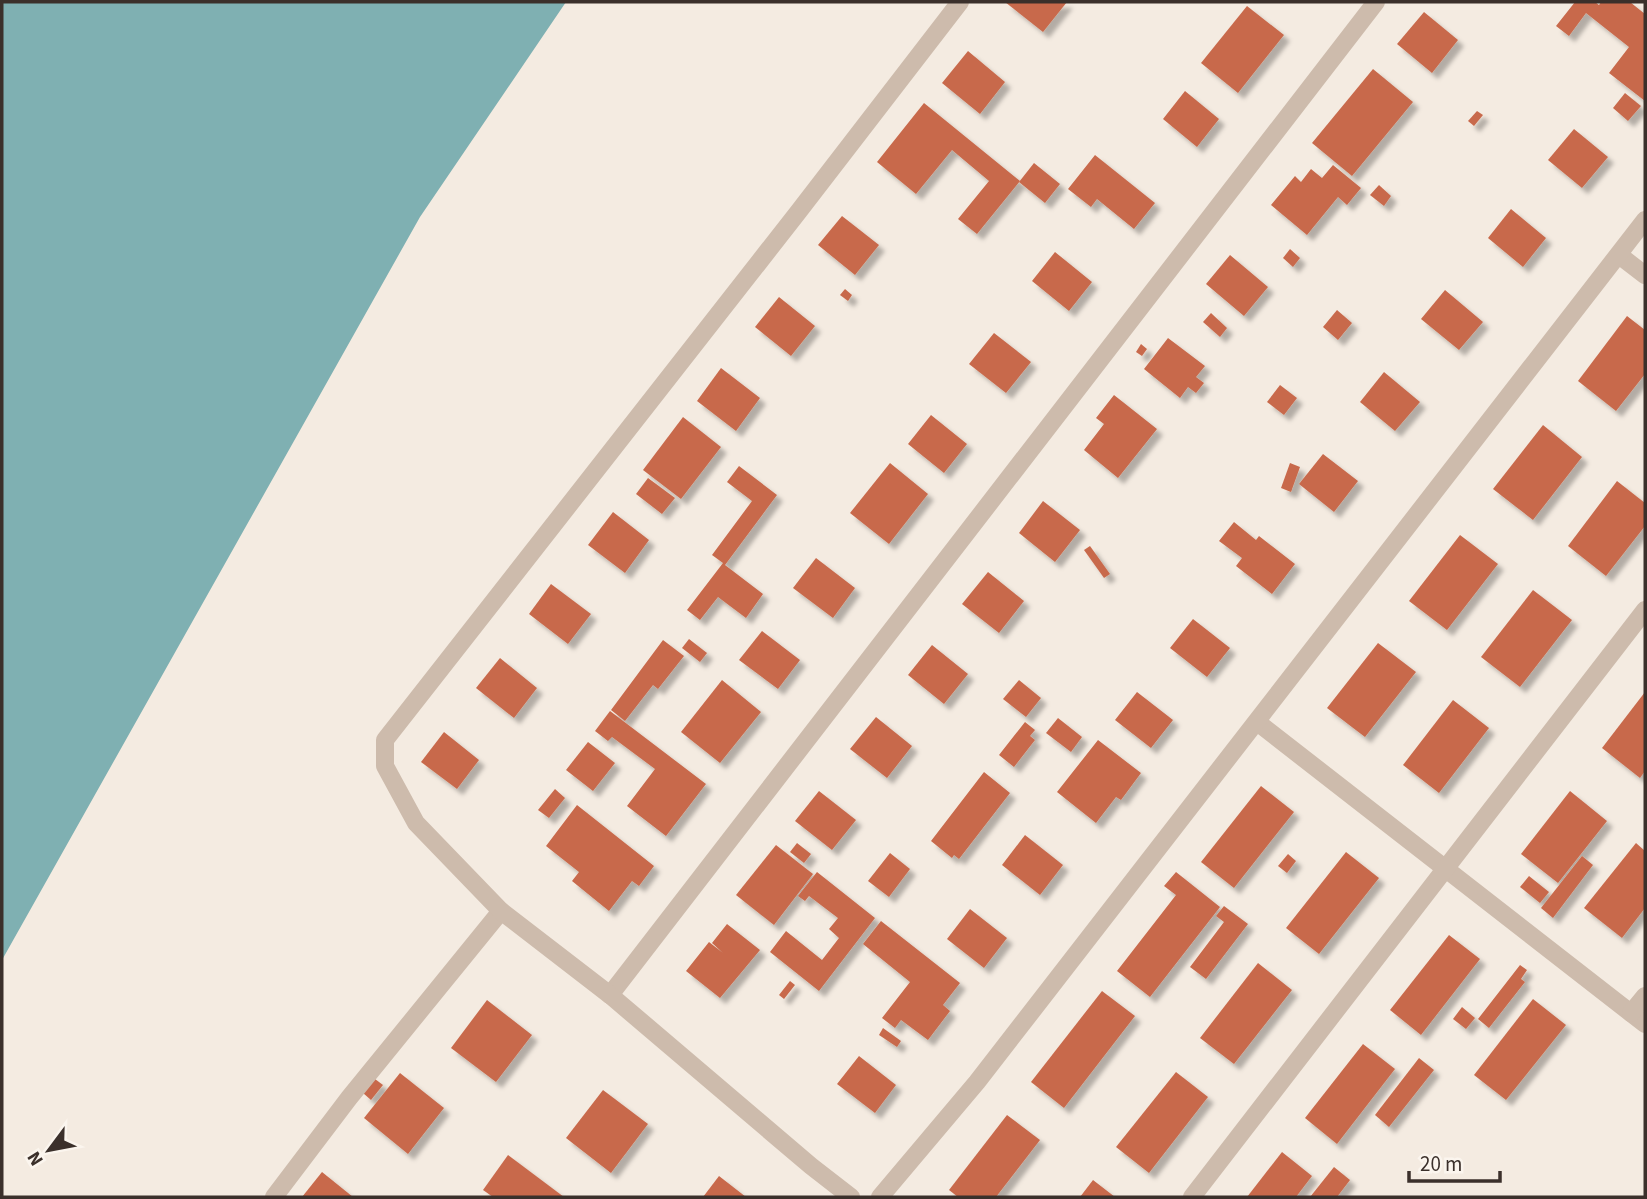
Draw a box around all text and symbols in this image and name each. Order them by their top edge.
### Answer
north arrow [14,1115,84,1185]
scale bar [1409,1140,1500,1184]
text: N [21,1146,51,1171]
text: 20 m [1420,1149,1462,1179]

